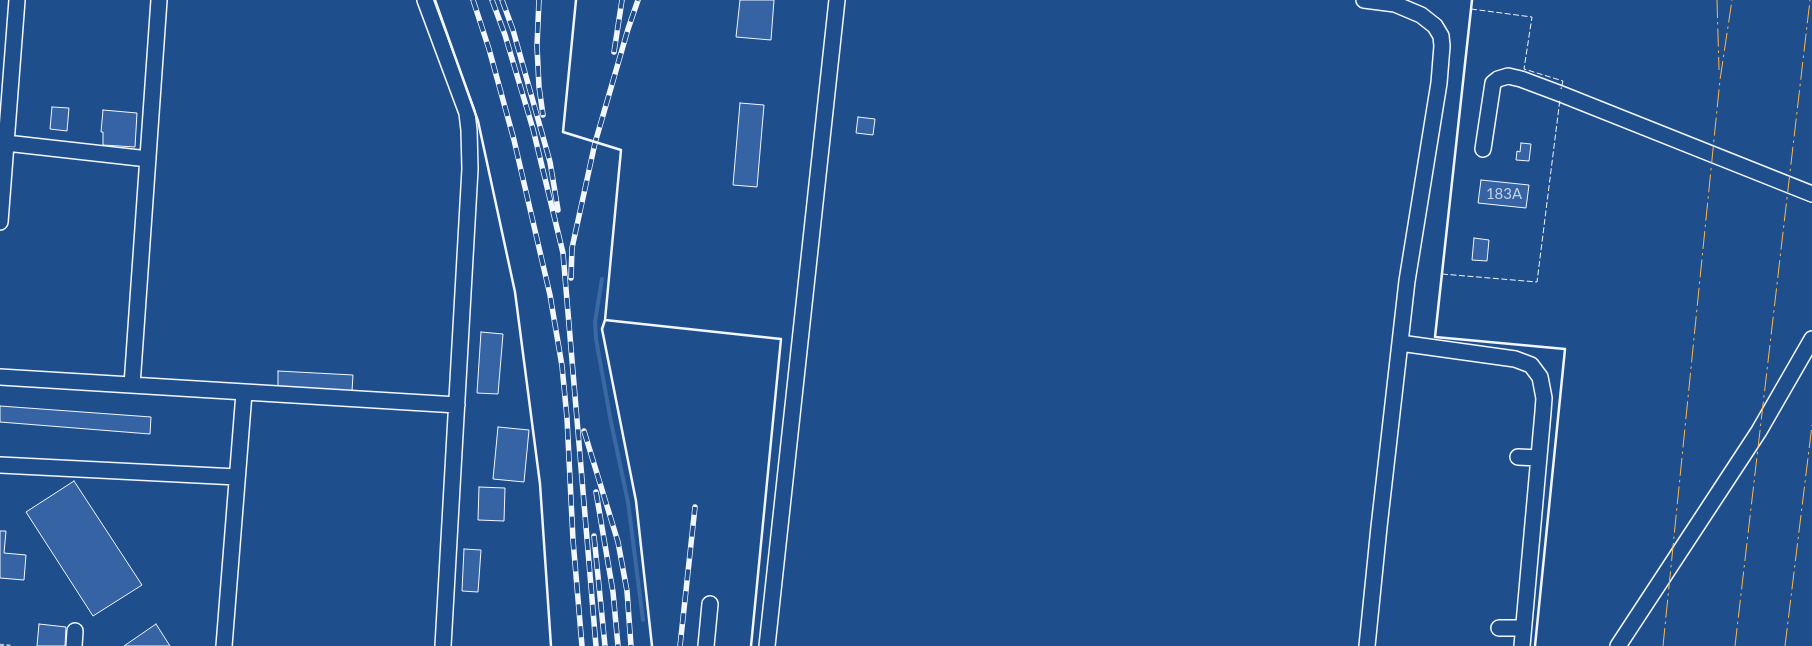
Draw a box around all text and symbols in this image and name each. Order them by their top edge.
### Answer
house number: 183А [1486,185,1522,203]

